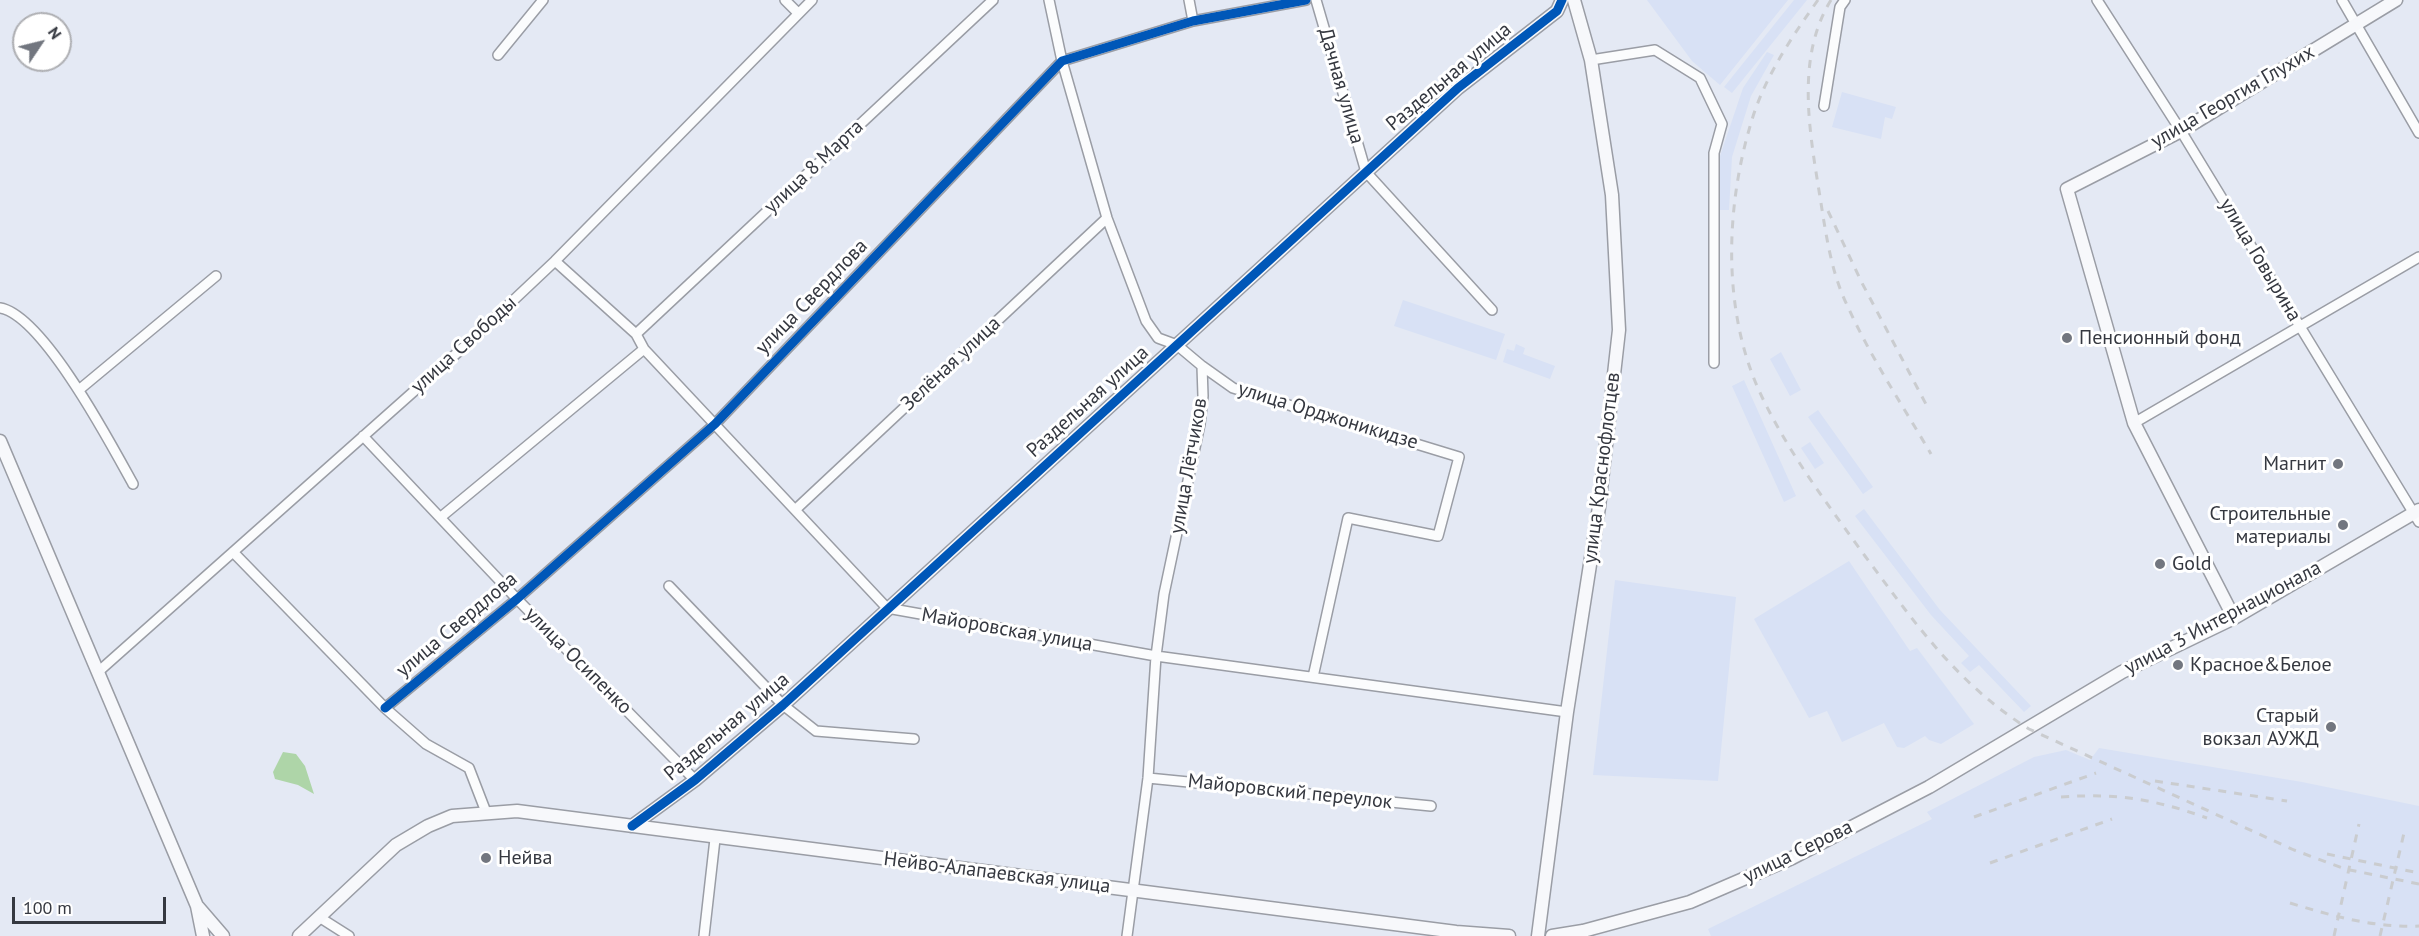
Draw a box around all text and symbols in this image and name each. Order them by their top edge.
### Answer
north arrow [12,12,72,72]
street label: Раздельная улица [1382,18,1516,136]
text: N [44,23,66,43]
street label: Дачная улица [1313,25,1369,147]
street label: улица Георгия Глухих [2147,40,2319,154]
street label: улица 8 Марта [760,115,868,219]
street label: улица Говырина [2214,194,2306,326]
street label: улица Свердлова [751,234,873,360]
street label: улица Свободы [406,291,522,399]
street label: Зелёная улица [896,312,1006,416]
place label: Пенсионный фонд [2079,326,2241,350]
marker: Пенсионный фонд [2060,331,2074,345]
street label: Раздельная улица [1022,341,1154,463]
street label: улица Краснофлотцев [1578,371,1626,565]
street label: улица Орджоникидзе [1235,377,1421,455]
street label: улица Лётчиков [1165,396,1213,536]
place label: Магнит [2263,452,2326,476]
marker: Магнит [2331,457,2345,471]
place label: Строительные материалы [2210,502,2331,549]
marker: Строительные материалы [2336,518,2350,532]
place label: Gold [2172,552,2212,576]
street label: улица 3 Интернационала [2120,556,2326,680]
marker: Gold [2153,557,2167,571]
street label: улица Свердлова [392,567,522,683]
street label: улица Осипенко [519,602,637,720]
street label: Майоровская улица [920,603,1094,657]
place label: Красное&Белое [2190,653,2332,677]
marker: Красное&Белое [2171,658,2185,672]
street label: Раздельная улица [660,668,794,786]
place label: Старый вокзал АУЖД [2203,704,2319,751]
marker: Старый вокзал АУЖД [2324,720,2338,734]
street label: Майоровский переулок [1187,769,1393,815]
street label: улица Серова [1739,815,1857,889]
place label: Нейва [498,846,552,870]
street label: Нейво-Алапаевская улица [882,847,1112,899]
marker: Нейва [479,851,493,865]
scale bar [15,885,170,923]
text: 100 m [23,896,72,919]

